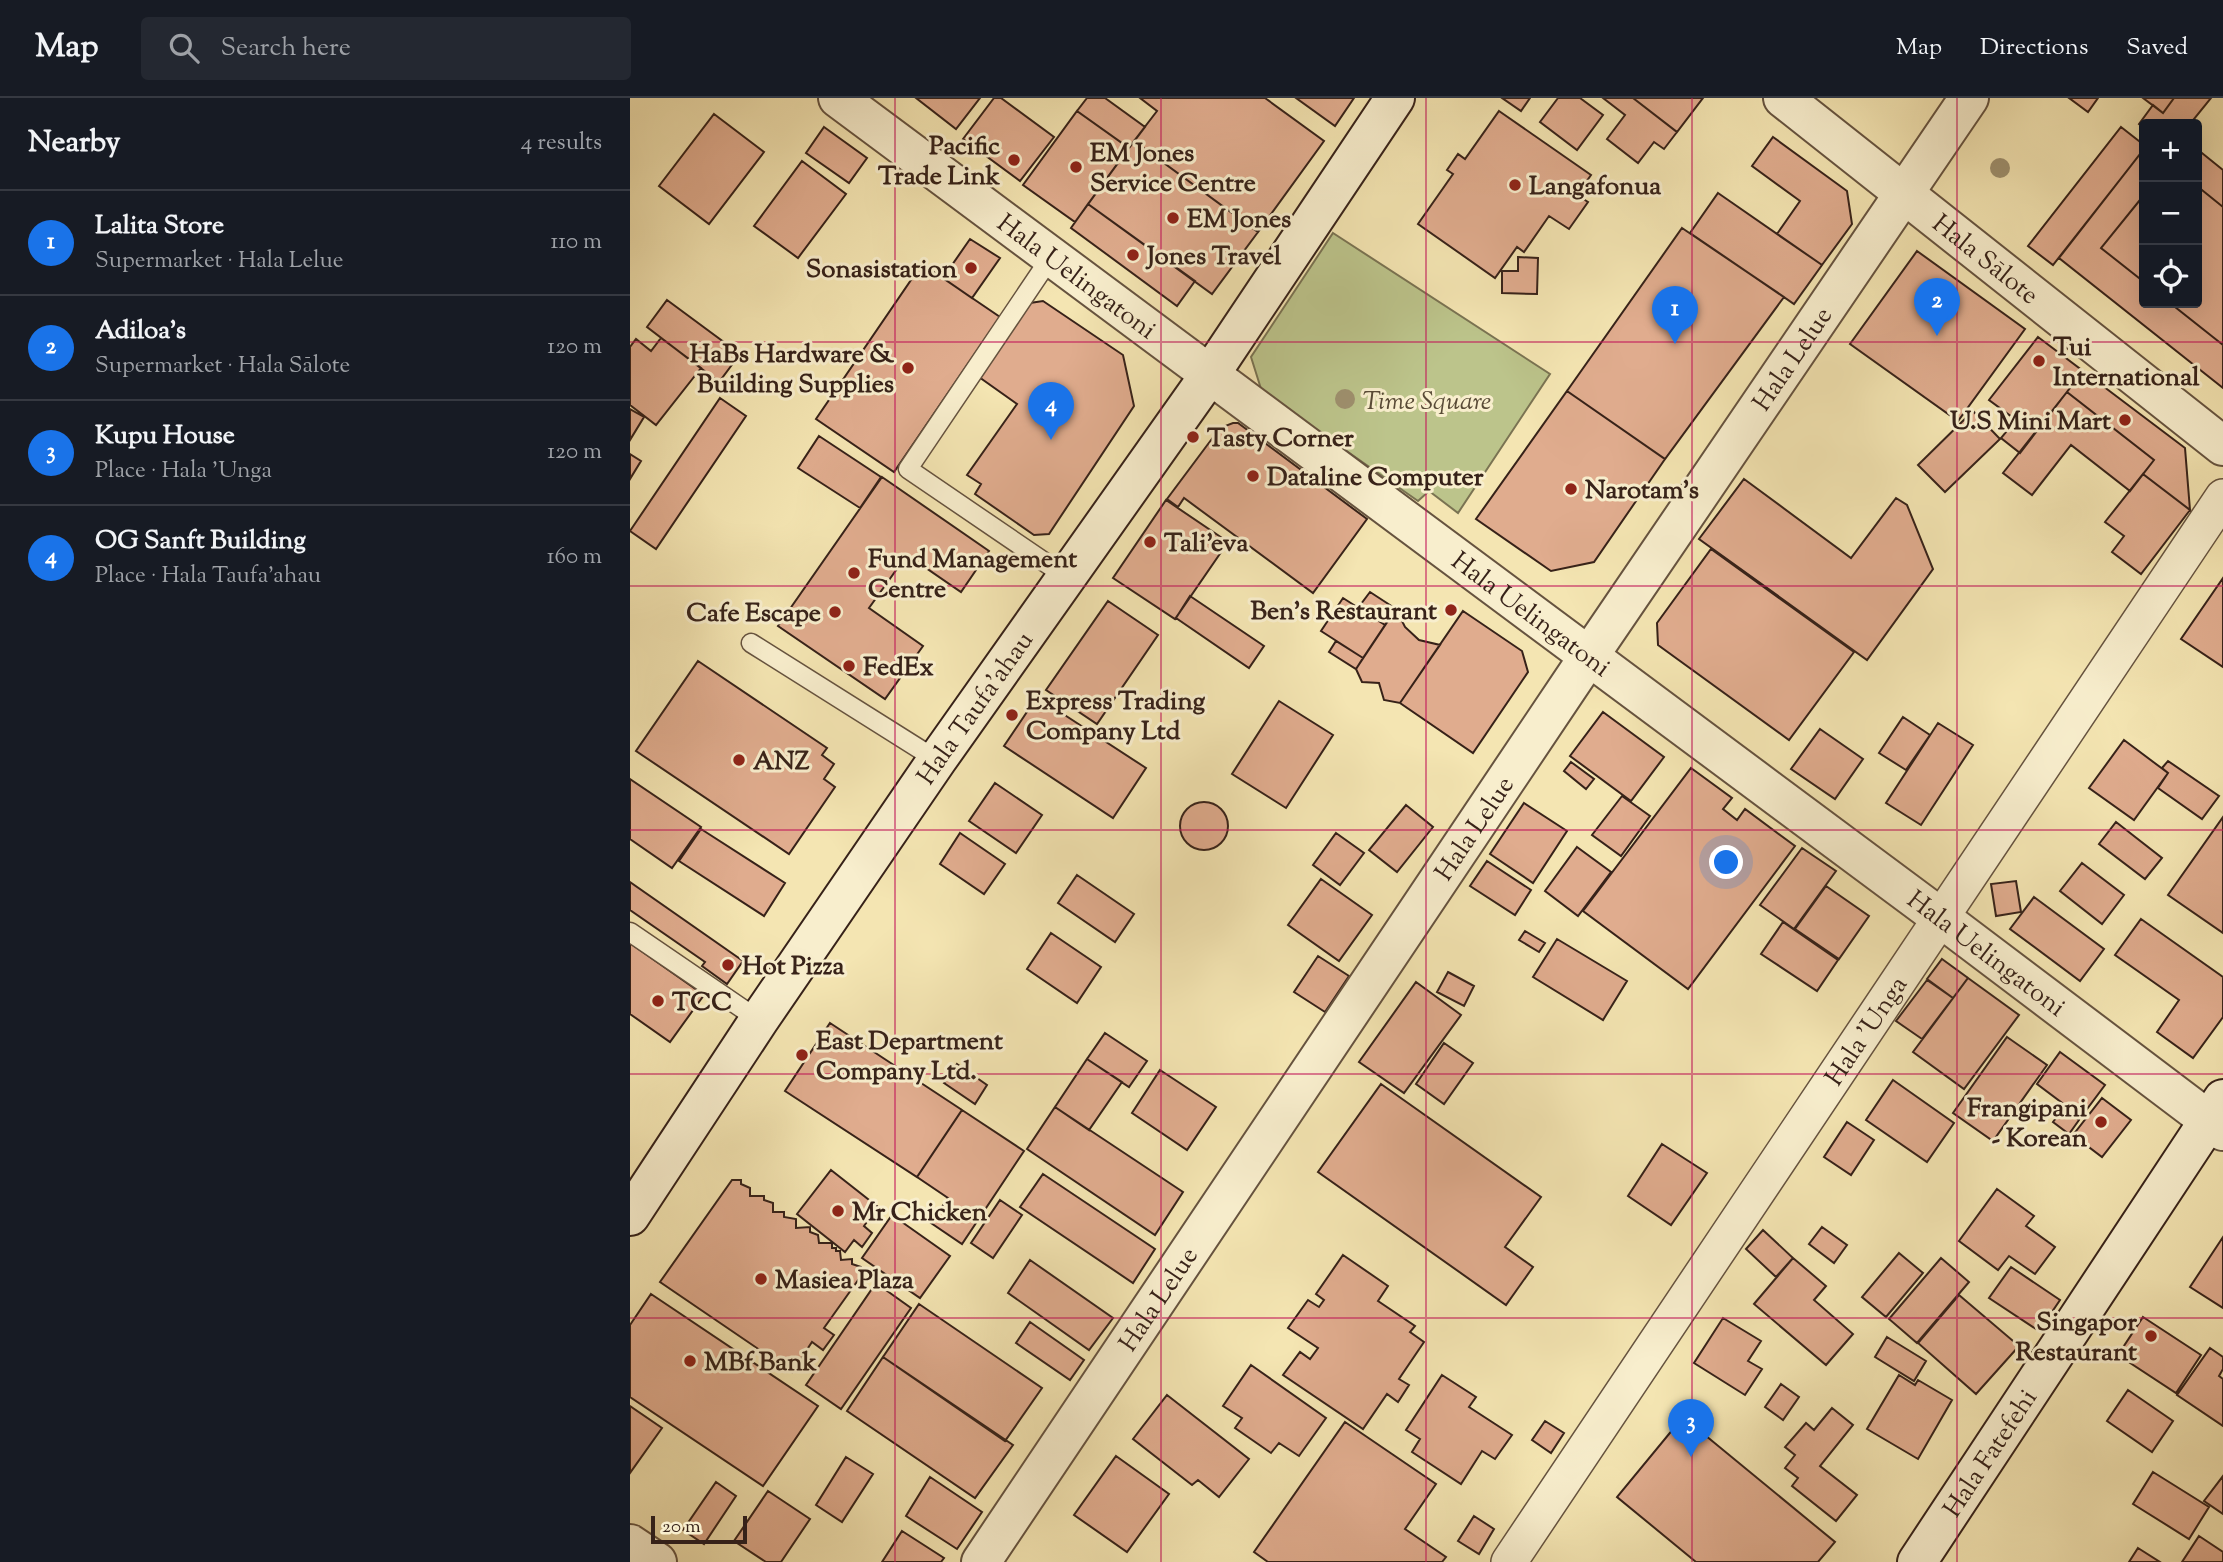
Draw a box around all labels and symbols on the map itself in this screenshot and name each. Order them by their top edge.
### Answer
place label: Pacific Trade Link [878,129,1001,196]
place label: EM Jones Service Centre [1090,136,1256,203]
marker: Pacific Trade Link [1006,152,1022,168]
marker: EM Jones Service Centre [1068,159,1084,175]
place label: Langafonua [1529,169,1661,206]
marker: Langafonua [1507,177,1523,193]
place label: EM Jones [1187,202,1291,239]
street label: Hala Uelingatoni [988,206,1163,349]
street label: Hala Sālote [1923,207,2046,315]
marker: EM Jones [1165,210,1181,226]
place label: Jones Travel [1145,239,1282,276]
marker: Jones Travel [1125,247,1141,263]
place label: Sonasistation [806,252,958,289]
marker: Sonasistation [963,260,979,276]
pin: 2 [1914,278,1960,336]
pin: 1 [1652,286,1698,344]
street label: Hala Lelue [1745,300,1842,420]
place label: Tui International [2053,330,2200,397]
place label: HaBs Hardware & Building Supplies [690,337,894,404]
marker: Tui International [2031,353,2047,369]
marker: HaBs Hardware & Building Supplies [900,360,916,376]
pin: 4 [1028,382,1074,440]
park label: Time Square [1363,384,1491,421]
place label: U.S Mini Mart [1950,404,2111,441]
marker: U.S Mini Mart [2117,412,2133,428]
place label: Tasty Corner [1207,421,1354,458]
marker: Tasty Corner [1185,429,1201,445]
place label: Dataline Computer [1267,460,1484,497]
marker: Dataline Computer [1245,468,1261,484]
place label: Narotam's [1585,473,1699,510]
marker: Narotam's [1563,481,1579,497]
place label: Tali'eva [1164,526,1248,563]
marker: Tali'eva [1142,534,1158,550]
place label: Fund Management Centre [868,542,1077,609]
street label: Hala Uelingatoni [1442,544,1617,687]
marker: Fund Management Centre [846,565,862,581]
place label: Ben's Restaurant [1251,594,1437,631]
place label: Cafe Escape [686,596,821,633]
marker: Ben's Restaurant [1443,602,1459,618]
marker: Cafe Escape [827,604,843,620]
street label: Hala Taufa'ahau [909,625,1043,793]
place label: FedEx [863,650,934,687]
marker: FedEx [841,658,857,674]
place label: Express Trading Company Ltd [1026,684,1206,751]
marker: Express Trading Company Ltd [1004,707,1020,723]
place label: ANZ [753,744,810,781]
marker: ANZ [731,752,747,768]
street label: Hala Lelue [1427,770,1524,889]
your location [1709,845,1743,879]
street label: Hala Uelingatoni [1898,883,2073,1027]
place label: Hot Pizza [742,949,844,986]
marker: Hot Pizza [720,957,736,973]
street label: Hala 'Unga [1817,969,1918,1094]
place label: TCC [672,985,732,1022]
marker: TCC [650,993,666,1009]
place label: East Department Company Ltd. [816,1024,1003,1091]
marker: East Department Company Ltd. [794,1047,810,1063]
place label: Frangipani - Korean [1967,1091,2088,1158]
marker: Frangipani - Korean [2093,1114,2109,1130]
place label: Mr Chicken [852,1195,988,1232]
marker: Mr Chicken [830,1203,846,1219]
street label: Hala Lelue [1111,1240,1208,1360]
place label: Masiea Plaza [775,1263,914,1300]
marker: Masiea Plaza [753,1271,769,1287]
place label: Singapor Restaurant [2016,1305,2137,1372]
marker: Singapor Restaurant [2143,1328,2159,1344]
place label: MBf Bank [704,1345,818,1382]
marker: MBf Bank [682,1353,698,1369]
street label: Hala Fatefehi [1935,1382,2047,1526]
pin: 3 [1668,1399,1714,1457]
scale bar [651,1513,747,1545]

